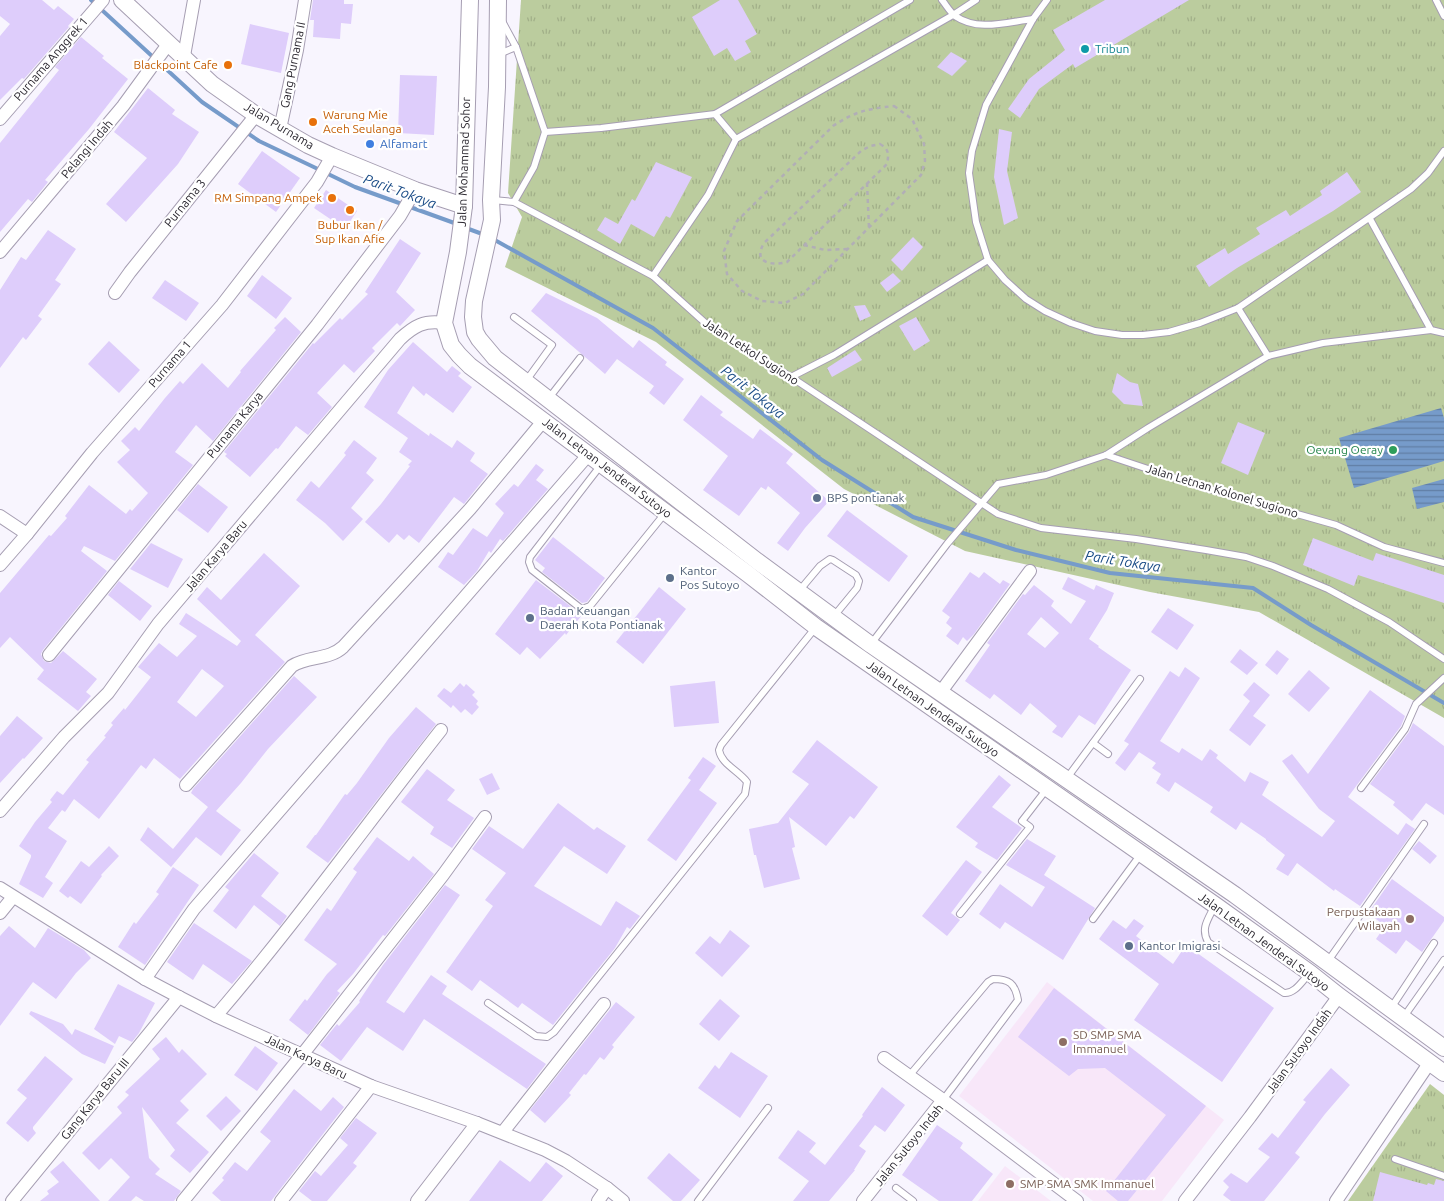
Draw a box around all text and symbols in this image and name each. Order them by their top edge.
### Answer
street label: Purnama Anggrek 1 [11,14,90,103]
street label: Gang Purnama II [278,21,307,109]
place label: Tribun [1095,42,1129,55]
marker: Tribun [1079,43,1091,55]
place label: Blackpoint Cafe [133,58,218,71]
marker: Blackpoint Cafe [222,59,234,71]
street label: Jalan Mohammad Sohor [455,96,472,227]
street label: Jalan Purnama [242,100,317,152]
place label: Warung Mie Aceh Seulanga [323,108,402,135]
marker: Warung Mie Aceh Seulanga [307,116,319,128]
street label: Pelangi Indah [58,117,115,181]
place label: Alfamart [380,137,428,150]
marker: Alfamart [364,138,376,150]
water label: Parit Tokaya [361,170,439,212]
street label: Purnama 3 [161,176,208,229]
place label: RM Simpang Ampek [214,191,322,204]
marker: RM Simpang Ampek [326,192,338,204]
marker: Bubur Ikan / Sup Ikan Afie [344,204,356,216]
place label: Bubur Ikan / Sup Ikan Afie [315,218,385,245]
street label: Jalan Letkol Sugiono [701,316,801,387]
street label: Purnama 1 [146,338,193,390]
water label: Parit Tokaya [718,362,788,422]
street label: Purnama Karya [204,389,265,460]
street label: Jalan Letnan Jenderal Sutoyo [540,415,674,520]
place label: Oevang Oeray [1306,443,1383,456]
marker: Oevang Oeray [1387,444,1399,456]
street label: Jalan Letnan Kolonel Sugiono [1144,461,1300,520]
place label: BPS pontianak [827,491,905,504]
marker: BPS pontianak [811,492,823,504]
street label: Jalan Karya Baru [182,517,249,594]
water label: Parit Tokaya [1084,547,1162,575]
place label: Kantor Pos Sutoyo [680,564,740,591]
marker: Kantor Pos Sutoyo [664,572,676,584]
place label: Badan Keuangan Daerah Kota Pontianak [540,604,663,631]
marker: Badan Keuangan Daerah Kota Pontianak [524,612,536,624]
street label: Jalan Letnan Jenderal Sutoyo [865,658,1002,759]
street label: Jalan Letnan Jenderal Sutoyo [1196,890,1332,993]
place label: Perpustakaan Wilayah [1327,905,1400,932]
marker: Perpustakaan Wilayah [1404,913,1416,925]
place label: Kantor Imigrasi [1139,939,1220,952]
marker: Kantor Imigrasi [1123,940,1135,952]
street label: Jalan Sutoyo Indah [1264,1006,1334,1096]
place label: SD SMP SMA Immanuel [1073,1028,1142,1055]
street label: Jalan Karya Baru [263,1032,349,1081]
marker: SD SMP SMA Immanuel [1057,1036,1069,1048]
street label: Gang Karya Baru III [58,1055,131,1142]
street label: Jalan Sutoyo Indah [872,1101,946,1188]
place label: SMP SMA SMK Immanuel [1020,1177,1154,1190]
marker: SMP SMA SMK Immanuel [1004,1178,1016,1190]

